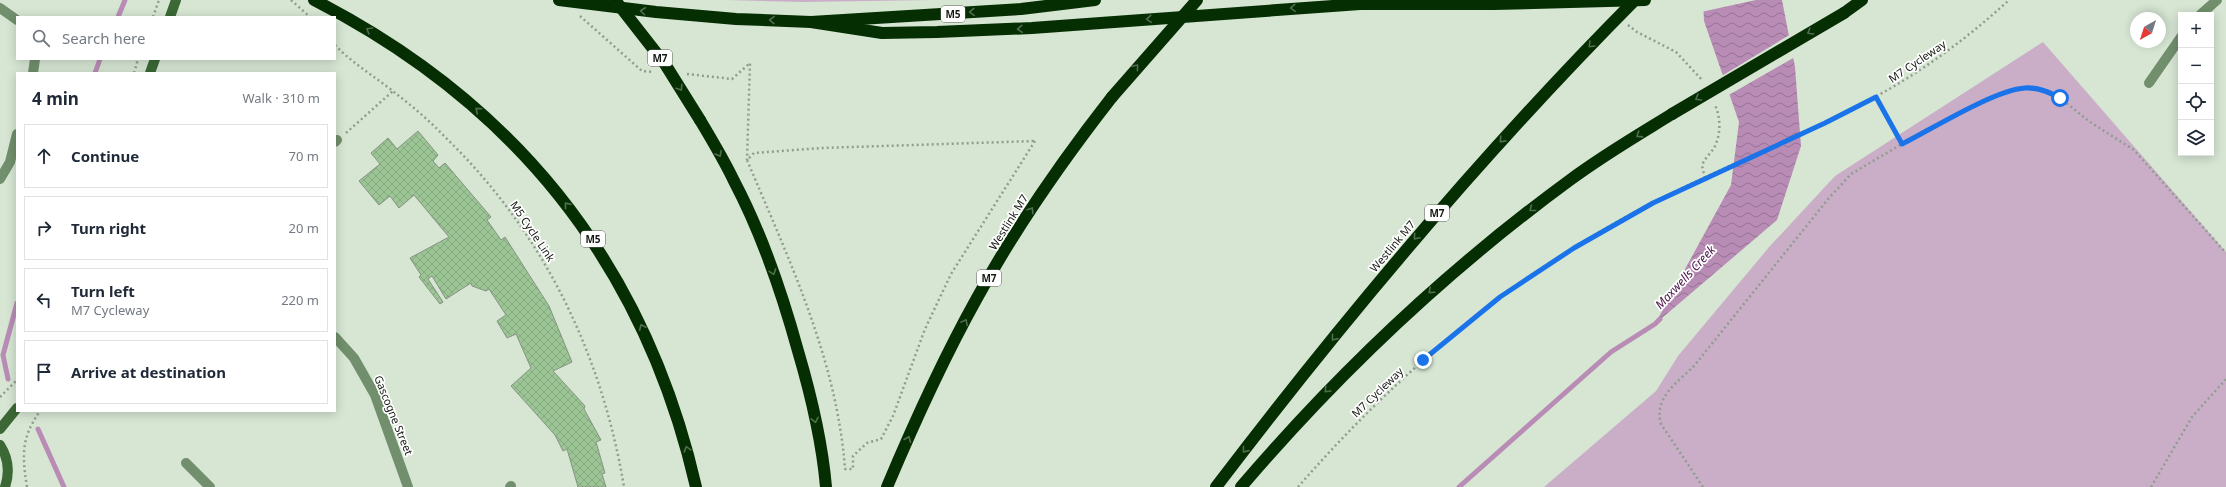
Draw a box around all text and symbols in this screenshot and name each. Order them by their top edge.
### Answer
one-way arrow [1290,3,1296,12]
road number: M5 [941,6,965,22]
one-way arrow [639,7,646,16]
one-way arrow [969,8,975,17]
north arrow [2130,12,2166,48]
map controls [2178,12,2214,156]
button: + [2178,12,2214,48]
one-way arrow [1146,14,1152,23]
search box [16,16,336,60]
one-way arrow [769,16,775,25]
one-way arrow [1017,25,1023,33]
icon: search [30,27,52,49]
one-way arrow [366,27,373,35]
text: Search here [62,28,145,48]
one-way arrow [1807,28,1814,35]
street label: M7 Cycleway [1885,36,1949,86]
one-way arrow [1588,40,1596,48]
button: − [2178,48,2214,84]
road number: M7 [648,50,672,66]
one-way arrow [1132,64,1139,71]
one-way arrow [675,84,683,91]
button: locate [2178,84,2214,120]
text: 4 min [32,87,79,110]
text: Walk · 310 m [242,89,320,107]
route start [2051,89,2069,107]
one-way arrow [1695,94,1702,101]
one-way arrow [475,108,483,115]
button: layers [2178,120,2214,156]
one-way arrow [1636,130,1643,138]
one-way arrow [1500,135,1507,142]
icon: ahead [33,145,55,167]
text: Continue [71,146,139,166]
text: 70 m [289,147,319,165]
one-way arrow [715,150,722,157]
street label: Westlink M7 [985,191,1031,253]
street label: M5 Cycle Link [507,198,559,264]
one-way arrow [565,202,572,209]
one-way arrow [1530,204,1537,211]
road number: M7 [1425,205,1449,221]
one-way arrow [1026,207,1034,214]
icon: right [33,217,55,239]
street label: Westlink M7 [1366,217,1418,275]
text: Turn right [71,218,146,238]
text: 20 m [289,219,319,237]
road number: M5 [581,231,605,247]
one-way arrow [1414,232,1421,240]
water label: Maxwells Creek [1651,241,1720,313]
one-way arrow [768,268,777,275]
road number: M7 [977,270,1001,286]
text: Turn left [71,281,135,301]
one-way arrow [1429,286,1436,293]
icon: left [33,289,55,311]
text: 220 m [281,291,319,309]
text: M7 Cycleway [71,301,149,319]
one-way arrow [960,319,967,326]
one-way arrow [639,324,647,332]
one-way arrow [1332,333,1339,341]
route end [1414,351,1432,369]
icon: arrive [33,361,55,383]
text: Arrive at destination [71,362,226,382]
street label: M7 Cycleway [1348,363,1406,420]
street label: Gascogne Street [371,373,417,457]
one-way arrow [1324,385,1332,393]
one-way arrow [811,416,819,423]
one-way arrow [903,435,911,442]
one-way arrow [683,446,692,453]
one-way arrow [1242,446,1249,453]

